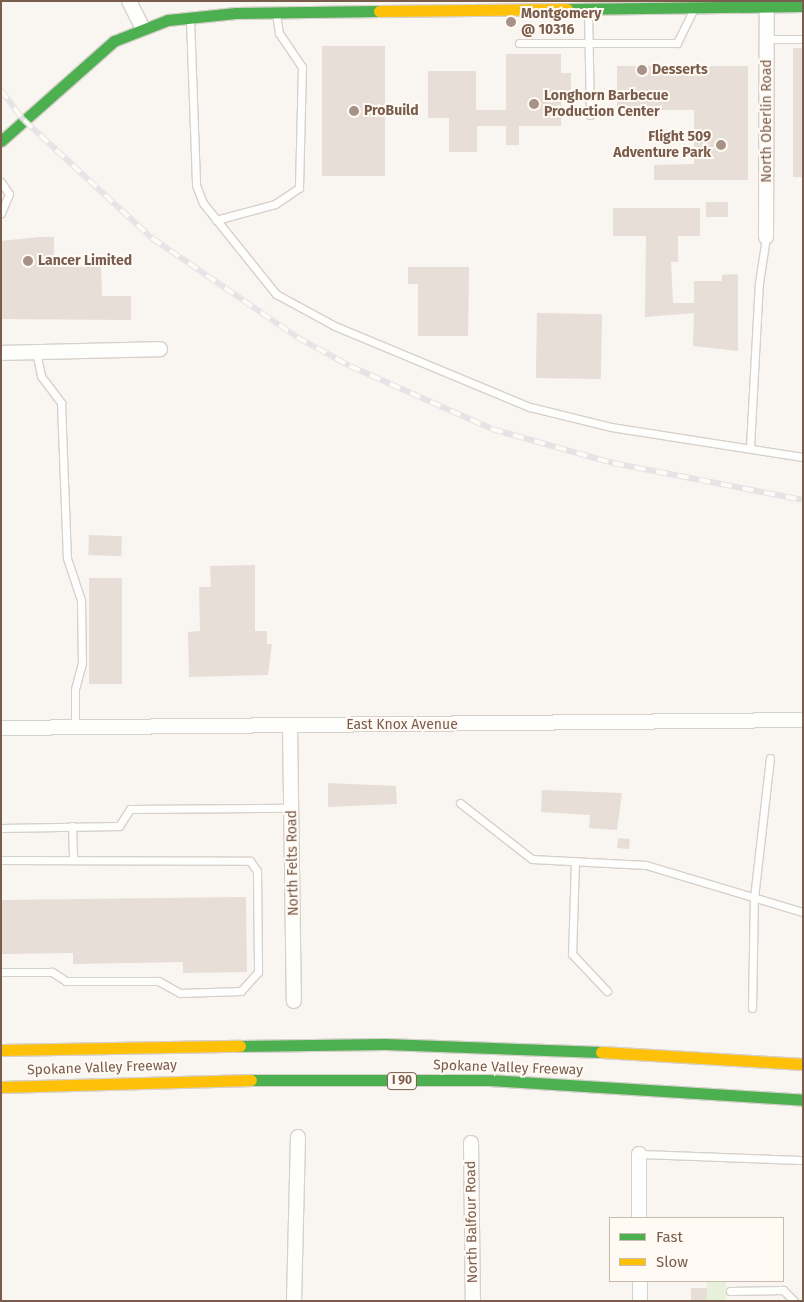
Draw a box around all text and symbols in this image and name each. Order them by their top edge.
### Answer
place label: Montgomery @ 10316 [521,6,601,38]
marker: Montgomery @ 10316 [505,16,517,28]
street label: North Oberlin Road [759,59,775,183]
place label: Desserts [652,62,708,78]
marker: Desserts [636,64,648,76]
place label: Longhorn Barbecue Production Center [544,88,668,120]
marker: Longhorn Barbecue Production Center [528,98,540,110]
place label: ProBuild [364,103,419,119]
marker: ProBuild [348,105,360,117]
place label: Flight 509 Adventure Park [613,129,711,162]
marker: Flight 509 Adventure Park [715,139,727,151]
place label: Lancer Limited [38,253,132,269]
marker: Lancer Limited [22,255,34,267]
street label: East Knox Avenue [346,717,458,733]
street label: North Felts Road [284,810,302,916]
street label: Spokane Valley Freeway [27,1057,177,1079]
street label: Spokane Valley Freeway [433,1057,583,1079]
road number: I 90 [386,1072,418,1090]
street label: North Balfour Road [463,1161,481,1283]
legend [609,1217,784,1282]
text: Fast [656,1228,683,1246]
text: Slow [656,1253,688,1271]

